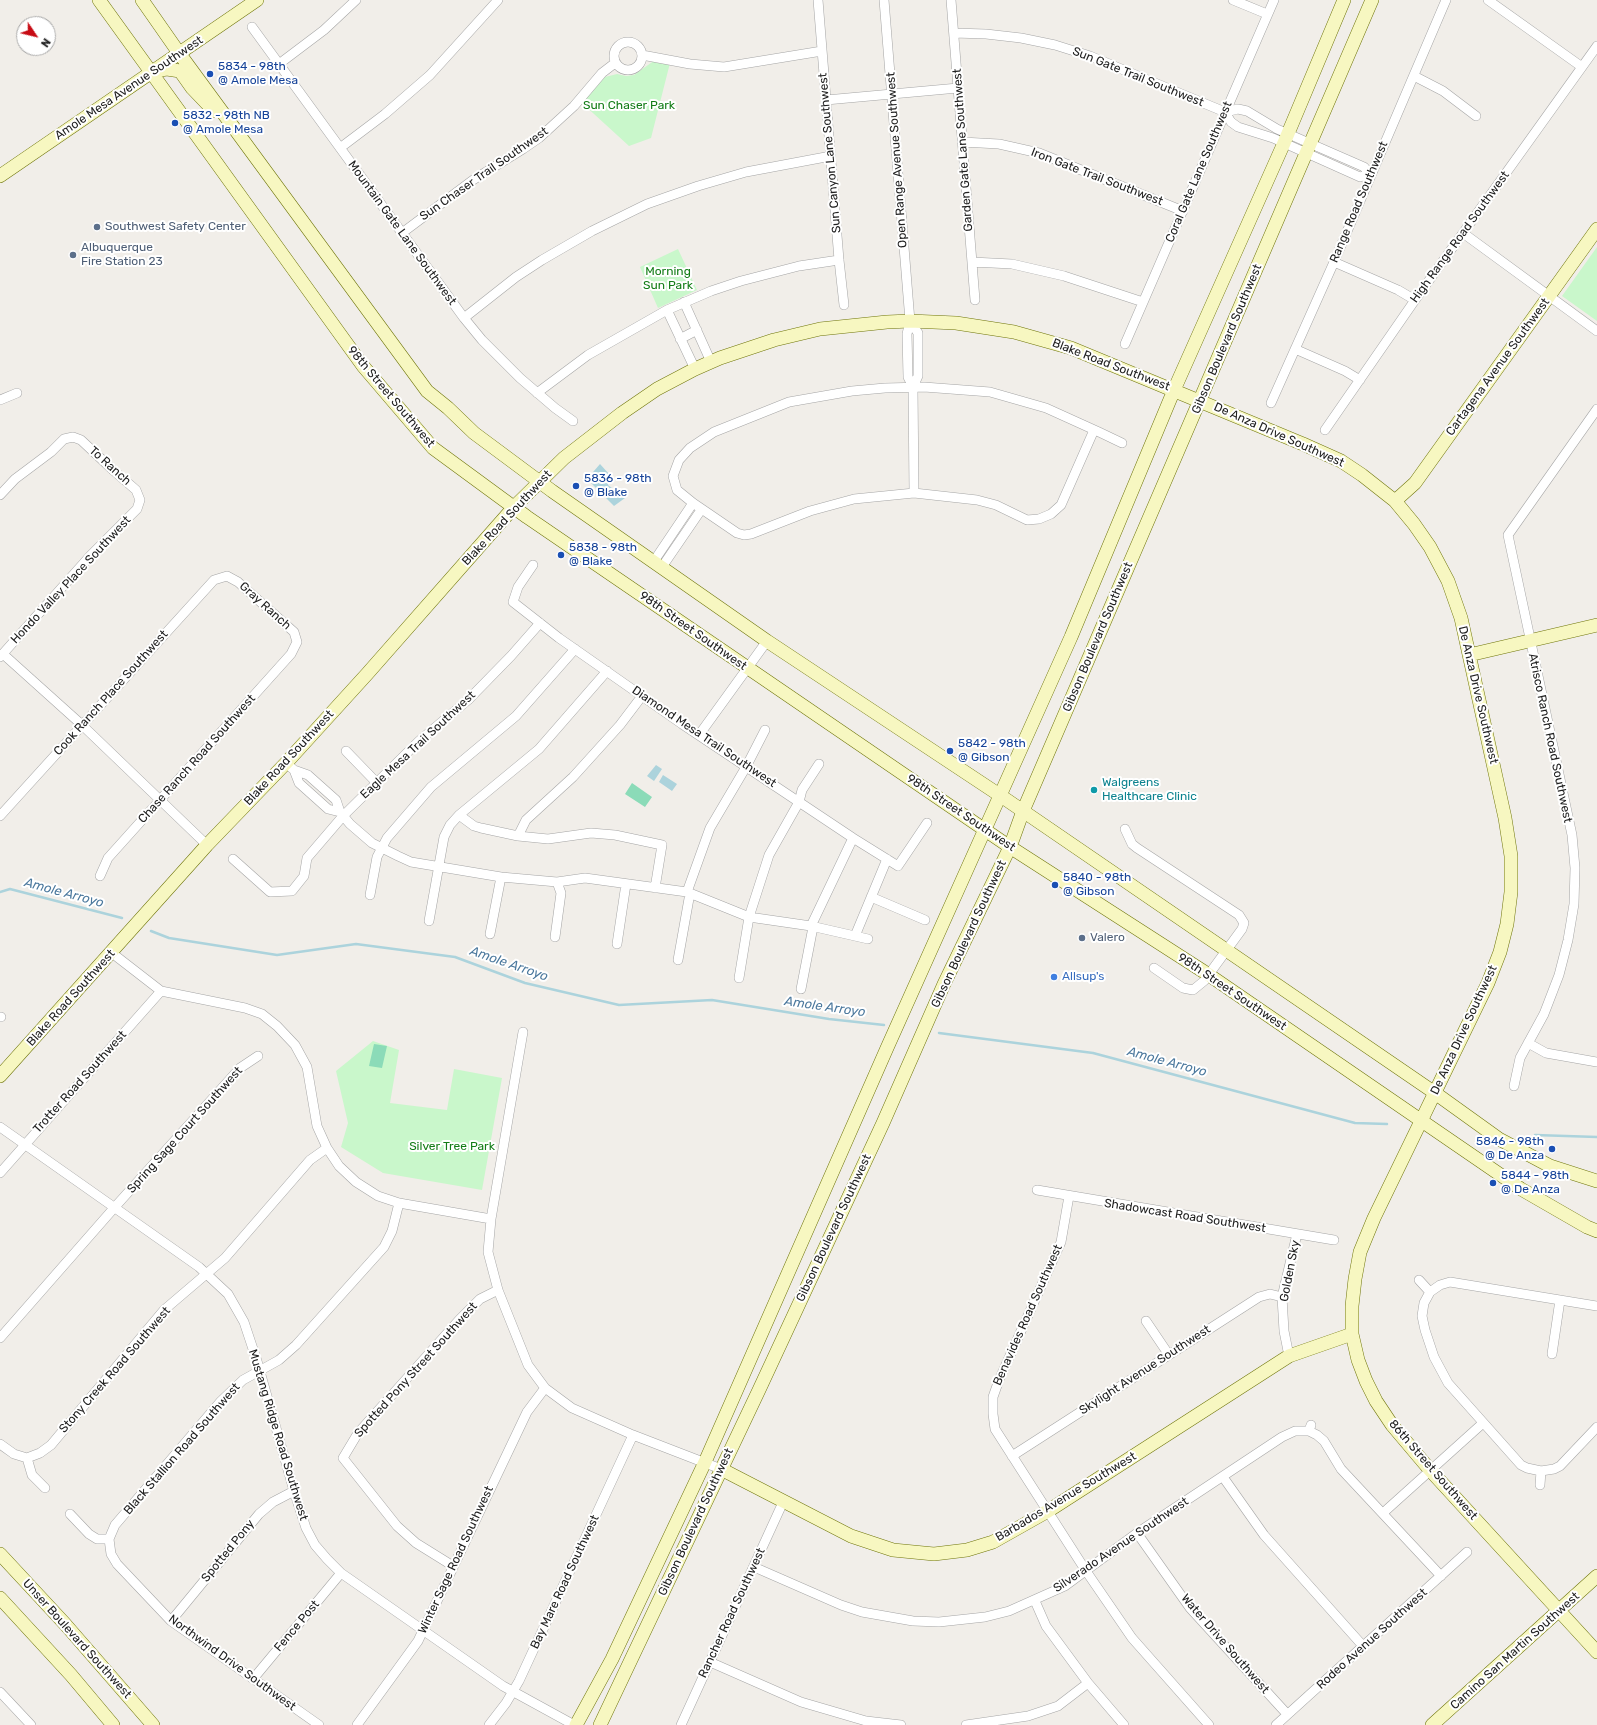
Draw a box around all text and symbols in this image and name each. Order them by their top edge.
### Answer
north arrow [16,16,56,56]
street label: Amole Mesa Avenue Southwest [52,33,206,143]
text: N [38,36,53,50]
street label: Sun Gate Trail Southwest [1070,44,1206,110]
place label: 5834 - 98th @ Amole Mesa [218,60,298,88]
street label: Garden Gate Lane Southwest [950,68,976,232]
marker: 5834 - 98th @ Amole Mesa [205,69,215,79]
street label: Sun Canyon Lane Southwest [816,72,844,234]
street label: Open Range Avenue Southwest [884,72,910,248]
park label: Sun Chaser Park [583,99,675,113]
street label: Coral Gate Lane Southwest [1163,99,1235,245]
place label: 5832 - 98th NB @ Amole Mesa [183,109,270,137]
marker: 5832 - 98th NB @ Amole Mesa [170,118,180,128]
street label: Sun Chaser Trail Southwest [417,124,551,224]
street label: Range Road Southwest [1327,139,1391,265]
street label: Iron Gate Trail Southwest [1029,145,1165,209]
street label: Mountain Gate Lane Southwest [345,158,459,308]
street label: High Range Road Southwest [1407,168,1513,306]
place label: Southwest Safety Center [105,220,246,234]
marker: Southwest Safety Center [92,222,102,232]
place label: Albuquerque Fire Station 23 [81,241,163,269]
marker: Albuquerque Fire Station 23 [68,250,78,260]
street label: Gibson Boulevard Southwest [1189,262,1265,416]
park label: Morning Sun Park [643,265,693,293]
street label: Cartagena Avenue Southwest [1443,295,1553,439]
street label: Blake Road Southwest [1050,336,1172,394]
street label: 98th Street Southwest [344,343,438,451]
street label: De Anza Drive Southwest [1212,400,1346,470]
street label: To Ranch [86,443,134,489]
street label: Blake Road Southwest [459,467,555,569]
place label: 5836 - 98th @ Blake [584,472,652,500]
marker: 5836 - 98th @ Blake [571,481,581,491]
street label: Hondo Valley Place Southwest [8,513,134,647]
place label: 5838 - 98th @ Blake [569,541,637,569]
marker: 5838 - 98th @ Blake [556,550,566,560]
street label: Gibson Boulevard Southwest [1060,560,1136,714]
street label: Gray Ranch [236,579,294,633]
street label: 98th Street Southwest [637,588,749,674]
street label: De Anza Drive Southwest [1455,625,1501,765]
street label: Cook Ranch Place Southwest [51,627,171,759]
street label: Atrisco Ranch Road Southwest [1525,652,1575,824]
street label: Diamond Mesa Trail Southwest [629,683,779,791]
street label: Eagle Mesa Trail Southwest [358,688,478,802]
street label: Chase Ranch Road Southwest [135,692,259,826]
street label: Blake Road Southwest [241,707,337,809]
place label: 5842 - 98th @ Gibson [958,737,1026,765]
marker: 5842 - 98th @ Gibson [945,746,955,756]
street label: 98th Street Southwest [904,771,1018,855]
place label: Walgreens Healthcare Clinic [1102,776,1197,804]
marker: Walgreens Healthcare Clinic [1089,785,1099,795]
street label: Gibson Boulevard Southwest [928,858,1010,1010]
place label: 5840 - 98th @ Gibson [1063,871,1131,899]
water label: Amole Arroyo [23,875,105,911]
marker: 5840 - 98th @ Gibson [1050,880,1060,890]
place label: Valero [1090,931,1125,945]
marker: Valero [1077,933,1087,943]
water label: Amole Arroyo [468,943,550,985]
street label: Blake Road Southwest [24,947,118,1049]
street label: 98th Street Southwest [1175,950,1289,1034]
street label: De Anza Drive Southwest [1428,963,1500,1097]
place label: Allsup's [1062,970,1104,984]
marker: Allsup's [1049,972,1059,982]
water label: Amole Arroyo [784,994,866,1020]
street label: Trotter Road Southwest [30,1028,130,1136]
water label: Amole Arroyo [1126,1044,1208,1080]
street label: Spring Sage Court Southwest [124,1064,246,1196]
place label: 5846 - 98th @ De Anza [1476,1135,1544,1163]
park label: Silver Tree Park [409,1140,495,1154]
marker: 5846 - 98th @ De Anza [1547,1144,1557,1154]
street label: Gibson Boulevard Southwest [793,1152,875,1304]
place label: 5844 - 98th @ De Anza [1501,1169,1569,1197]
marker: 5844 - 98th @ De Anza [1488,1178,1498,1188]
street label: Shadowcast Road Southwest [1103,1196,1267,1236]
street label: Golden Sky [1277,1239,1303,1303]
street label: Benavides Road Southwest [990,1242,1066,1388]
street label: Spotted Pony Street Southwest [351,1299,481,1441]
street label: Stony Creek Road Southwest [56,1304,174,1436]
street label: Skylight Avenue Southwest [1077,1322,1213,1418]
street label: Mustang Ridge Road Southwest [245,1348,311,1522]
street label: Black Stallion Road Southwest [121,1380,243,1518]
street label: 86th Street Southwest [1386,1417,1480,1523]
street label: Gibson Boulevard Southwest [655,1446,737,1598]
street label: Barbados Avenue Southwest [993,1449,1139,1545]
street label: Winter Sage Road Southwest [415,1484,497,1636]
street label: Silverado Avenue Southwest [1051,1494,1191,1596]
street label: Bay Mare Road Southwest [528,1513,602,1651]
street label: Spotted Pony [199,1517,257,1585]
street label: Rancher Road Southwest [696,1546,768,1680]
street label: Unser Boulevard Southwest [20,1576,134,1702]
street label: Rodeo Avenue Southwest [1314,1586,1430,1692]
street label: Camino San Martin Southwest [1448,1589,1582,1713]
street label: Water Drive Southwest [1178,1591,1272,1697]
street label: Fence Post [271,1597,323,1655]
street label: Northwind Drive Southwest [166,1612,298,1714]

